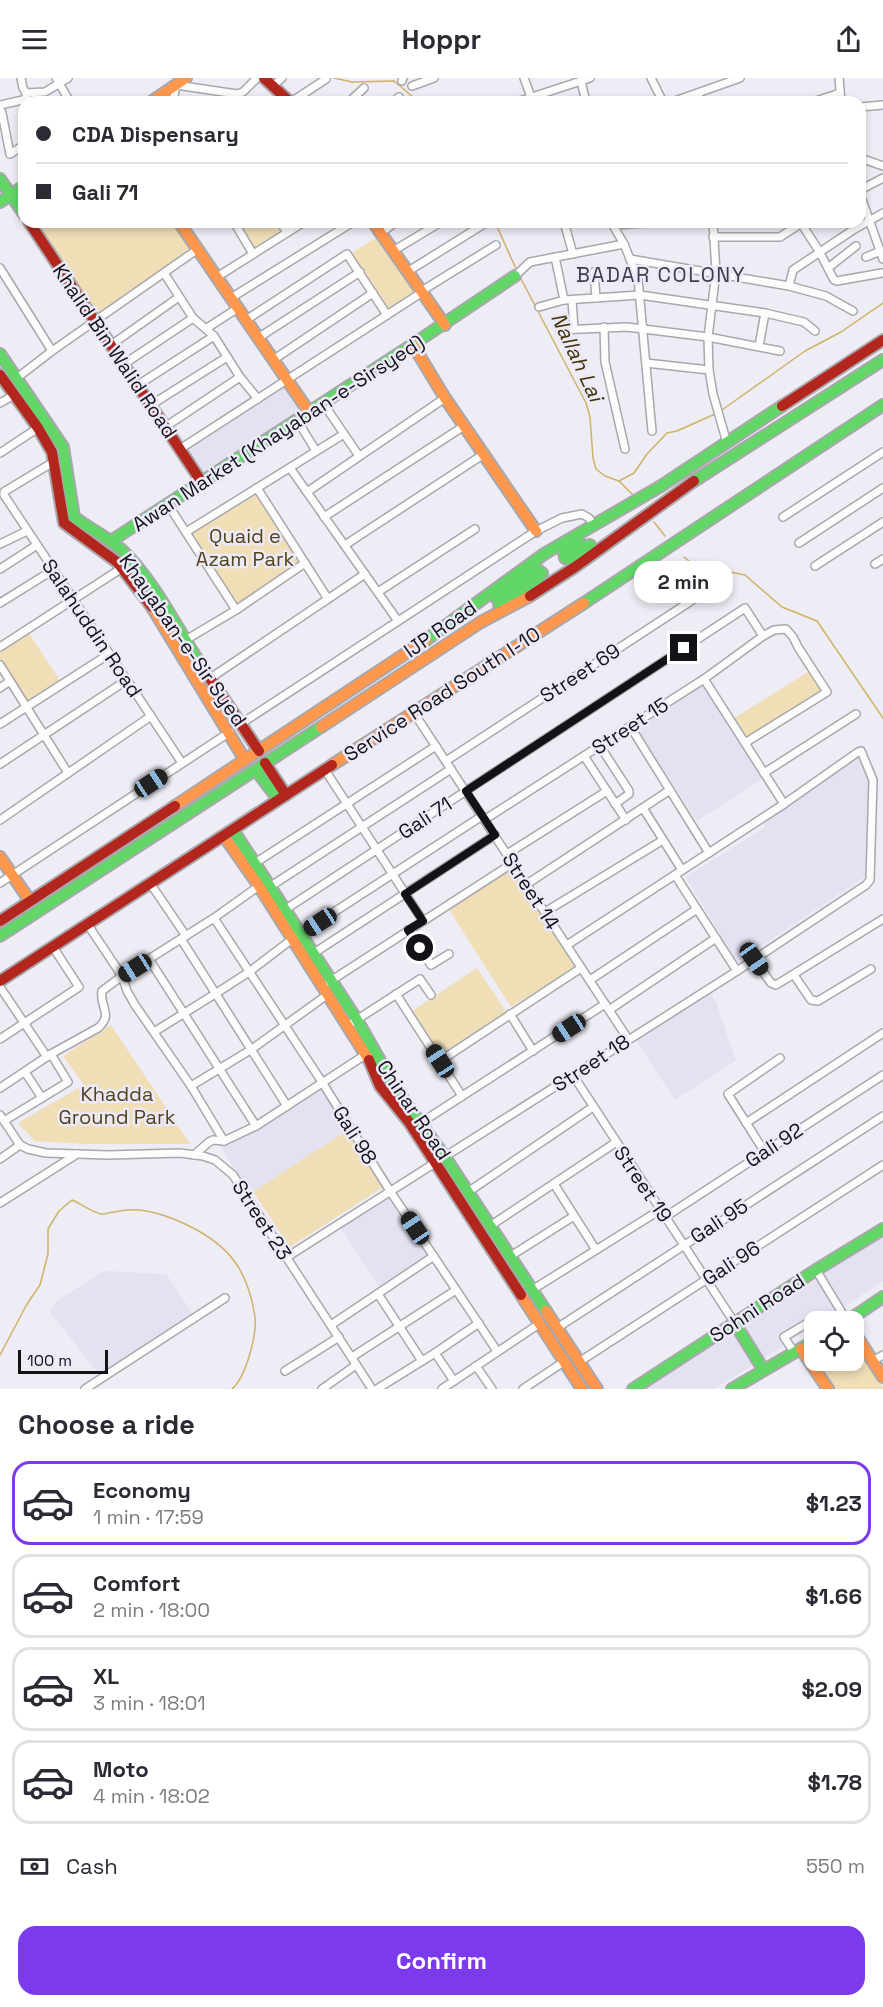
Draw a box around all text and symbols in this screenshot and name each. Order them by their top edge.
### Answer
text: Hoppr [402,22,481,57]
icon: menu [18,23,51,56]
icon: share [832,23,865,56]
text: CDA Dispensary [72,120,239,148]
text: Gali 71 [72,178,138,206]
street label: Khalid Bin Walid Road [47,259,183,443]
district label: BADAR COLONY [576,261,746,288]
water label: Nallah Lai [545,308,611,408]
street label: Awan Market (Khayaban-e-Sirsyed) [127,329,429,537]
park label: Quaid e Azam Park [196,523,294,572]
street label: Khayaban-e-Sir Syed [114,549,252,731]
street label: Salahuddin Road [36,554,148,702]
callout: 2 min [634,561,734,603]
text: 2 min [658,569,709,595]
street label: IJP Road [399,595,481,663]
street label: Service Road South I-10 [339,621,545,767]
route end [670,634,697,661]
street label: Street 69 [535,637,625,709]
street label: Street 15 [587,692,673,760]
car [131,766,171,800]
street label: Gali 71 [393,791,457,845]
street label: Street 14 [496,847,566,935]
car [300,905,340,939]
route start [406,934,433,961]
car [736,939,772,979]
car [115,951,155,985]
car [549,1011,589,1045]
street label: Street 18 [547,1028,635,1098]
car [423,1041,457,1081]
street label: Chinar Road [371,1055,457,1165]
park label: Khadda Ground Park [59,1081,176,1130]
street label: Gali 98 [327,1101,383,1169]
street label: Gali 92 [740,1117,808,1173]
street label: Street 19 [608,1141,678,1227]
street label: Street 23 [226,1175,298,1265]
street label: Gali 95 [685,1193,753,1249]
car [397,1208,433,1248]
street label: Gali 96 [697,1235,765,1291]
street label: Sohni Road [705,1268,809,1348]
map controls [804,1311,864,1371]
button: locate [804,1311,864,1371]
scale bar [18,1347,108,1374]
text: 100 m [27,1350,72,1371]
text: Choose a ride [18,1407,195,1442]
icon: car [21,1476,75,1530]
text: Economy [93,1476,191,1504]
text: $1.23 [806,1489,862,1517]
text: 1 min · 17:59 [93,1504,204,1530]
icon: car [21,1569,75,1623]
text: Comfort [93,1569,181,1597]
text: $1.66 [805,1582,862,1610]
text: 2 min · 18:00 [93,1597,210,1623]
icon: car [21,1662,75,1716]
text: XL [93,1662,119,1690]
text: $2.09 [801,1675,862,1703]
text: 3 min · 18:01 [93,1690,206,1716]
icon: car [21,1755,75,1809]
text: Moto [93,1755,149,1783]
text: $1.78 [808,1768,862,1796]
text: 4 min · 18:02 [93,1783,210,1809]
icon: cash [18,1850,51,1883]
text: Cash [66,1852,118,1880]
text: 550 m [806,1853,865,1879]
button: Confirm [18,1926,865,1995]

